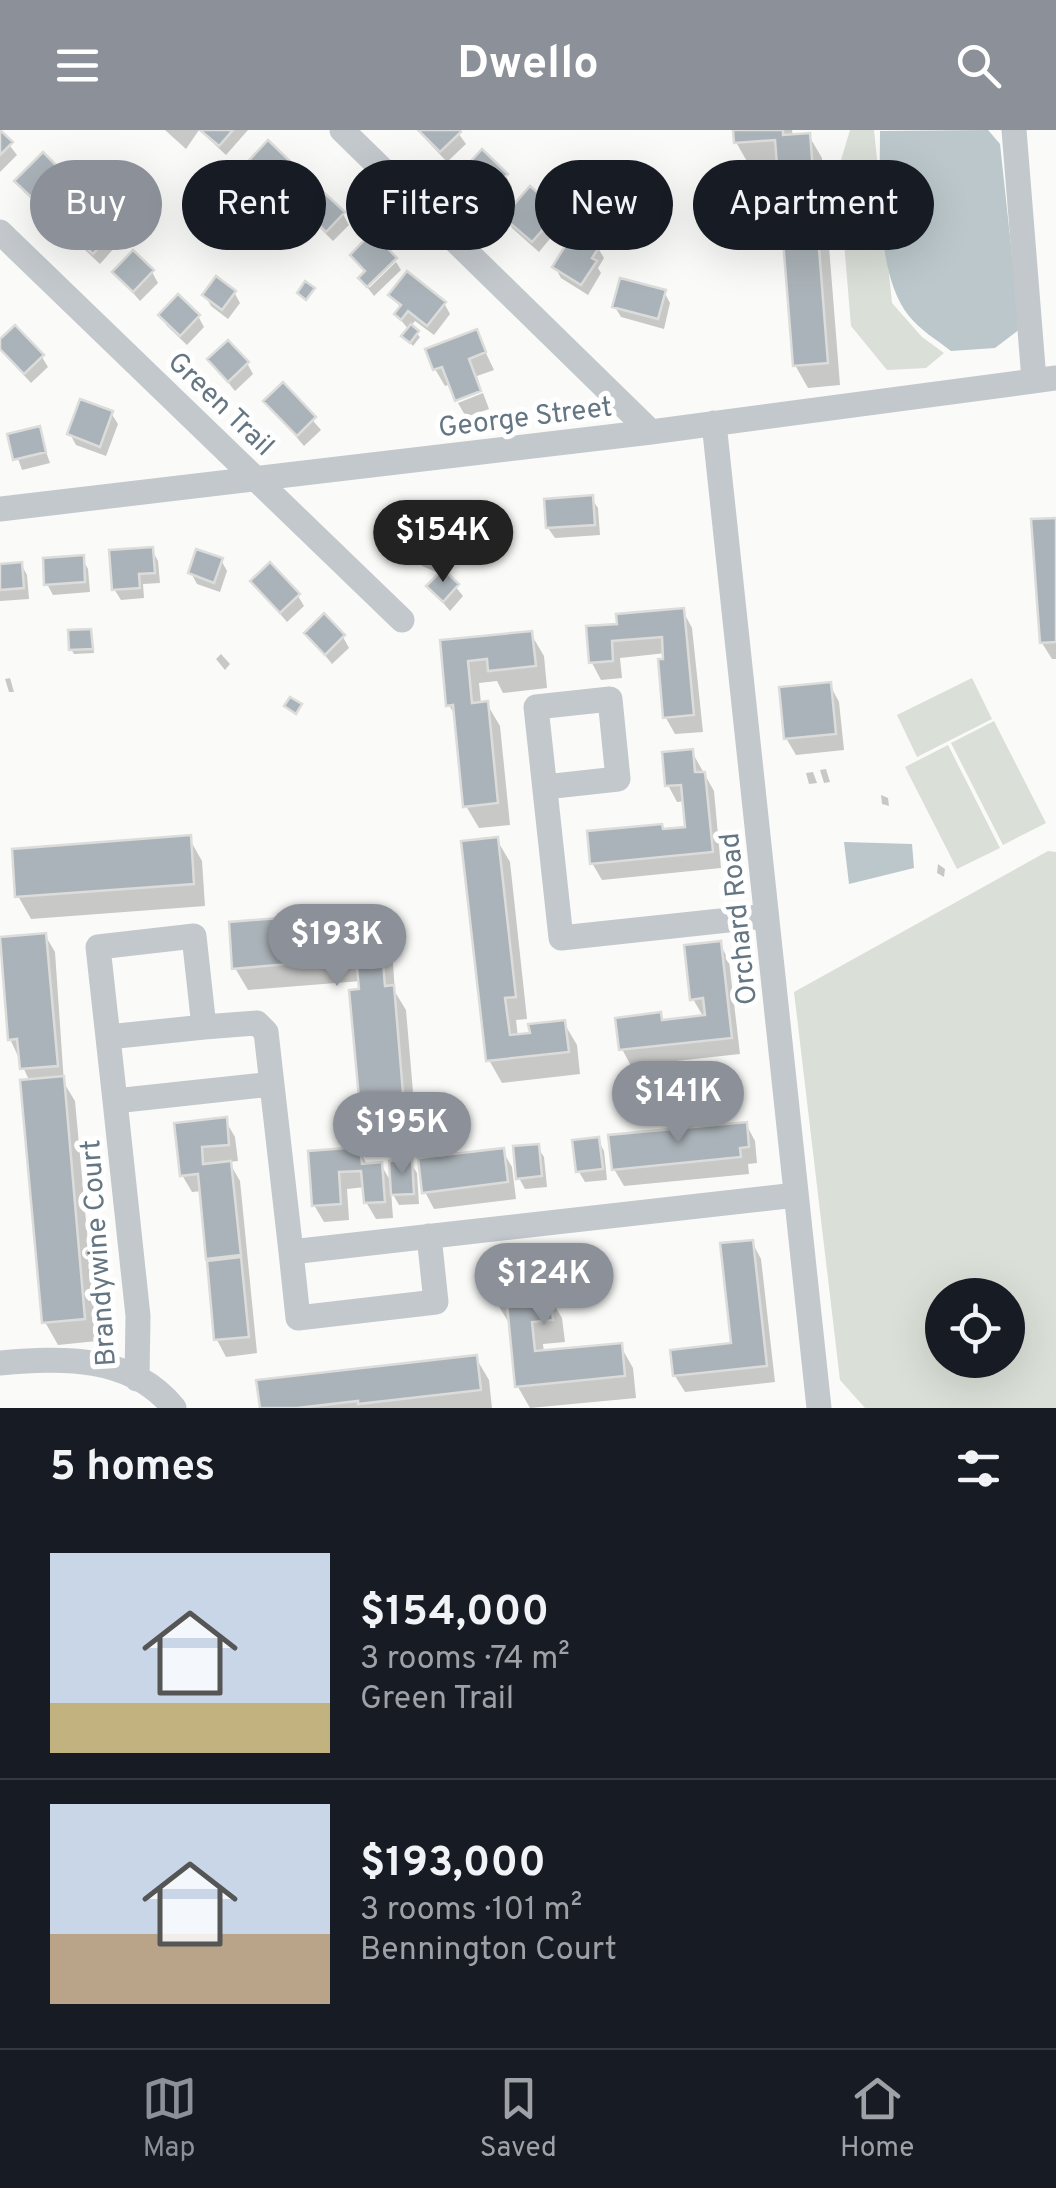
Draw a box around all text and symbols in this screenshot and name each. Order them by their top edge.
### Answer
text: Dwello [457,37,599,94]
icon: menu [50,38,105,93]
icon: search [951,38,1006,93]
chip: Buy [30,160,162,250]
chip: Rent [182,160,326,250]
chip: Filters [346,160,515,250]
chip: New [535,160,673,250]
chip: Apartment [693,160,934,250]
street label: Green Trail [159,345,281,465]
street label: George Street [436,390,614,447]
pin: $154K [373,500,513,585]
text: $154K [395,512,491,552]
street label: Orchard Road [713,831,767,1007]
pin: $193K [267,904,407,989]
text: $193K [290,916,384,956]
pin: $141K [608,1061,748,1146]
text: $141K [634,1073,722,1113]
pin: $195K [332,1092,472,1177]
text: $195K [355,1104,449,1144]
street label: Brandywine Court [74,1138,126,1367]
pin: $124K [474,1243,614,1328]
text: $124K [497,1255,591,1295]
map controls [925,1278,1025,1378]
button: locate [925,1278,1025,1378]
icon: filters [951,1441,1006,1496]
text: 5 homes [50,1442,215,1495]
text: $154,000 [360,1587,549,1640]
icon: home [130,1593,250,1713]
text: 3 rooms · 74 m² [360,1640,570,1680]
text: Green Trail [360,1680,514,1720]
text: $193,000 [360,1838,546,1891]
icon: home [130,1844,250,1964]
text: 3 rooms · 101 m² [360,1891,582,1931]
text: Bennington Court [360,1931,617,1971]
tab: Map [142,2071,197,2167]
tab: Saved [480,2071,557,2167]
tab: Home [840,2071,914,2167]

